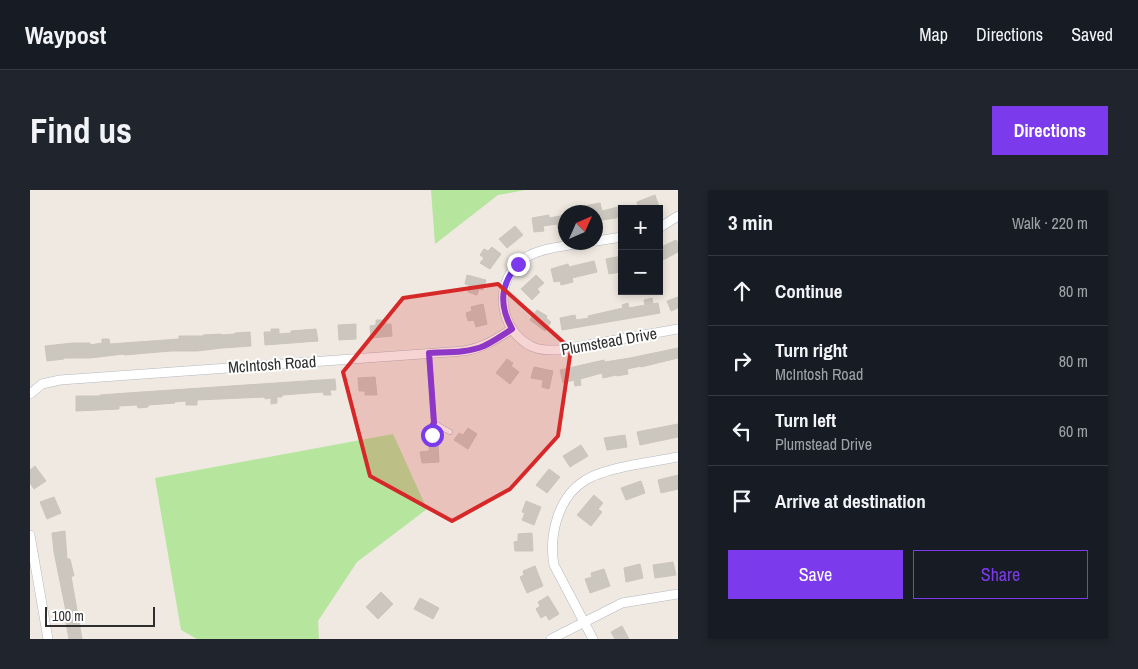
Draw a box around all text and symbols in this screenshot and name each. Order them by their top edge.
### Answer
text: Waypost [25,19,106,51]
text: Map [919,22,948,47]
text: Directions [976,22,1043,47]
text: Saved [1071,22,1113,47]
button: Directions [992,106,1108,155]
text: Find us [30,107,132,154]
north arrow [558,205,603,250]
map controls [618,205,663,295]
button: + [618,205,663,250]
text: 3 min [728,208,773,237]
text: Walk · 220 m [1012,212,1088,234]
button: − [618,250,663,295]
route end [507,253,530,276]
icon: ahead [728,277,756,305]
text: Continue [775,278,843,304]
text: 80 m [1059,280,1088,302]
street label: Plumstead Drive [559,322,659,360]
text: Turn right [775,337,847,363]
icon: right [728,347,756,375]
street label: McIntosh Road [227,350,317,378]
text: 80 m [1059,350,1088,372]
text: McIntosh Road [775,363,863,385]
text: Turn left [775,407,836,433]
icon: left [728,417,756,445]
text: 60 m [1059,420,1088,442]
route start [421,424,444,447]
text: Plumstead Drive [775,433,872,455]
icon: arrive [728,487,756,515]
text: Arrive at destination [775,488,926,514]
button: Save [728,550,903,599]
button: Share [913,550,1088,599]
scale bar [45,604,155,627]
text: 100 m [52,607,84,625]

